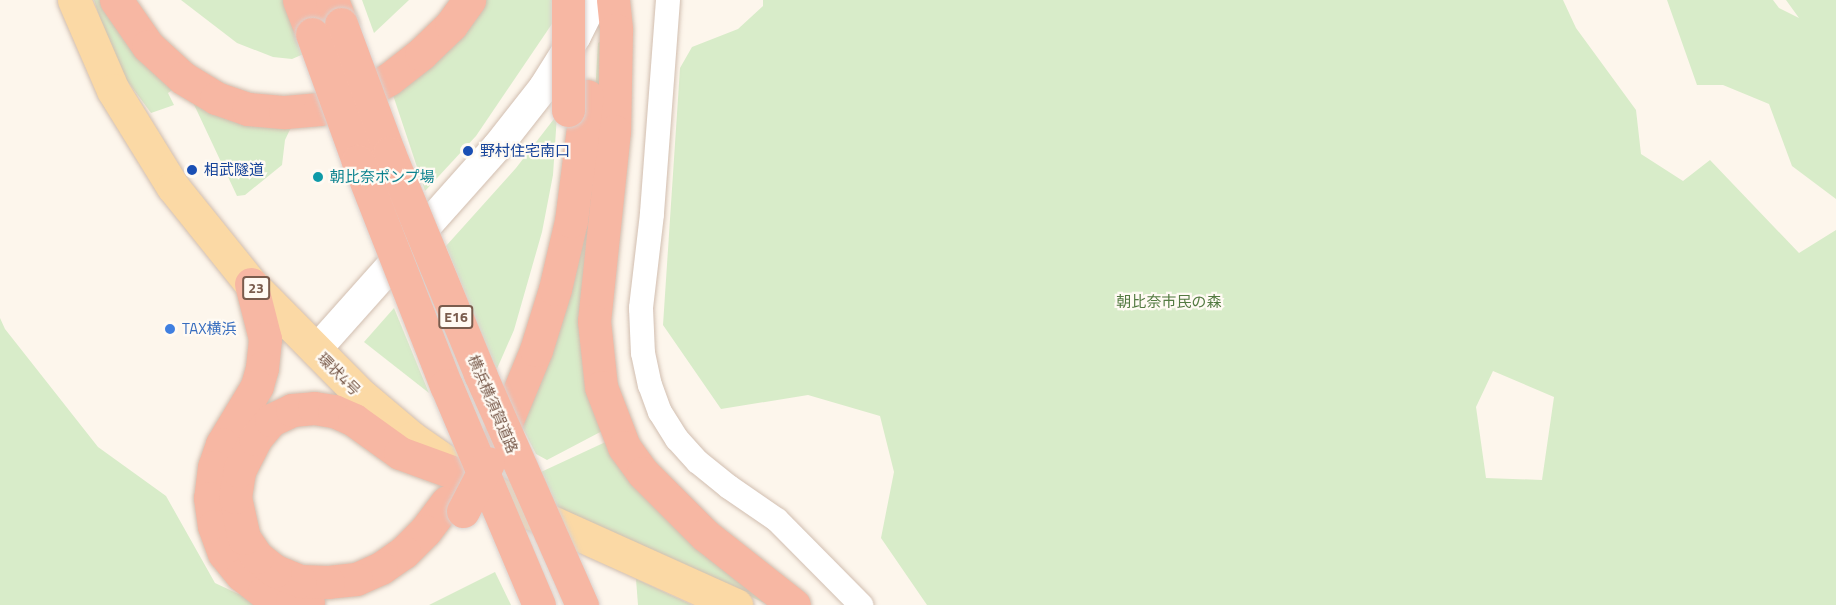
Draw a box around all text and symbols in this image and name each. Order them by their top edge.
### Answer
place label: 野村住宅南口 [480,142,570,160]
marker: 野村住宅南口 [461,144,475,158]
place label: 相武隧道 [204,161,264,179]
marker: 相武隧道 [185,163,199,177]
place label: 朝比奈ポンプ場 [330,168,435,186]
marker: 朝比奈ポンプ場 [311,170,325,184]
road number: 23 [241,277,271,299]
park label: 朝比奈市民の森 [1117,293,1221,311]
road number: E16 [438,306,474,328]
place label: TAX横浜 [182,320,236,338]
marker: TAX横浜 [163,322,177,336]
street label: 環状4号 [314,349,364,399]
street label: 横浜横須賀道路 [464,352,522,456]

